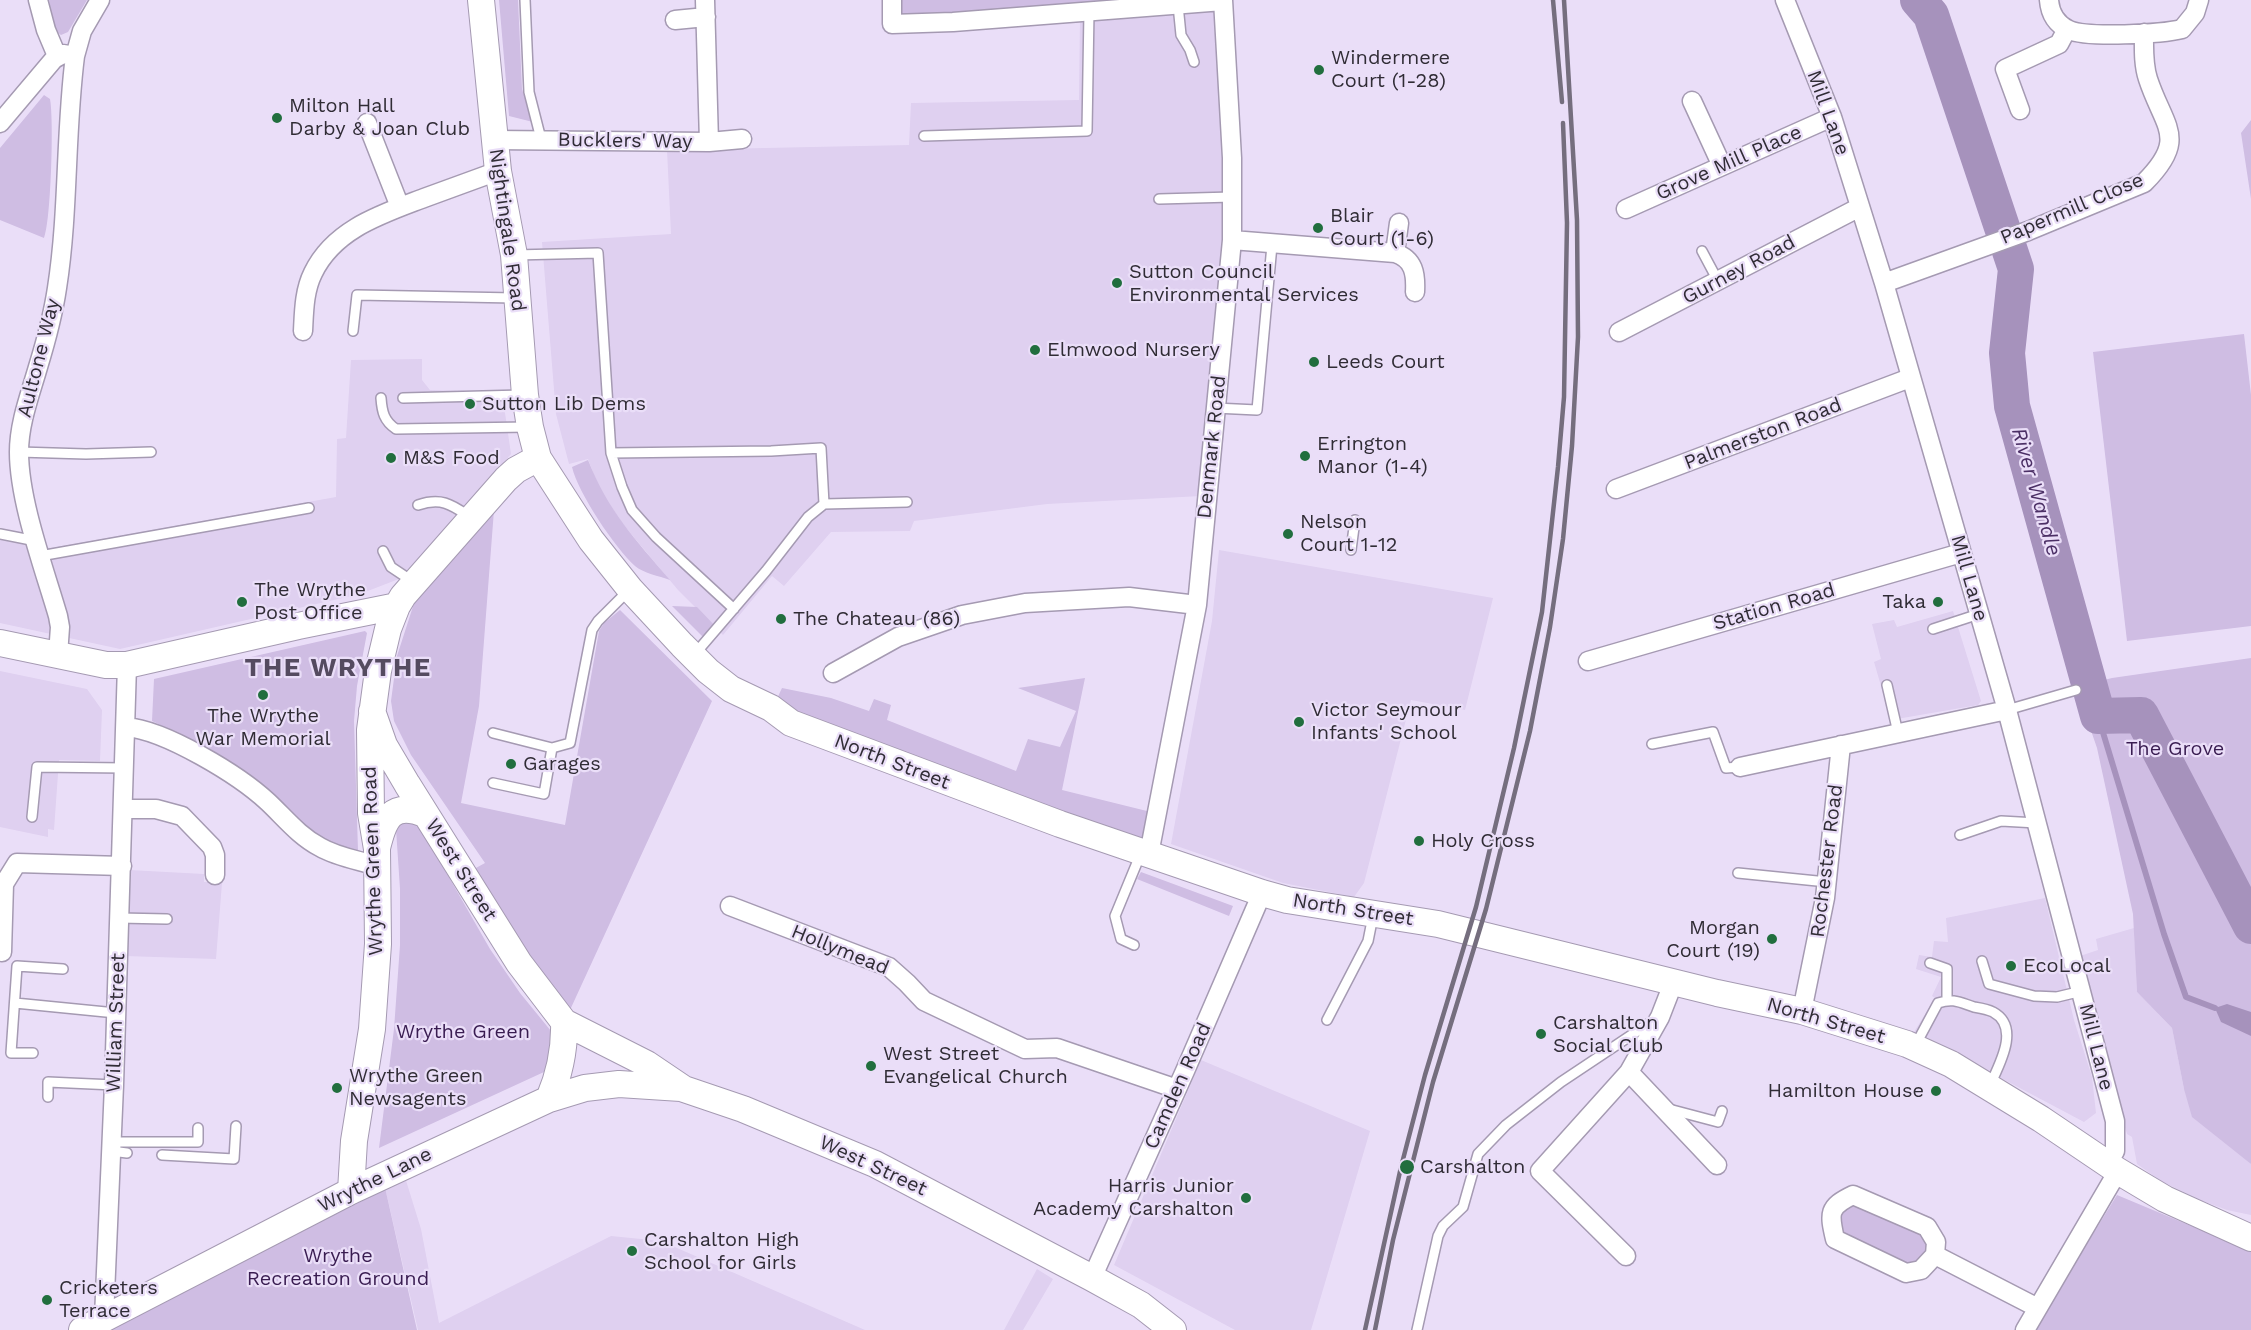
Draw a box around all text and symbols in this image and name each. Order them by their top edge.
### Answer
place label: Windermere Court (1-28) [1331,46,1450,93]
marker: Windermere Court (1-28) [1312,63,1326,77]
street label: Mill Lane [1802,67,1854,159]
place label: Milton Hall Darby & Joan Club [289,94,470,141]
marker: Milton Hall Darby & Joan Club [270,111,284,125]
street label: Grove Mill Place [1652,120,1806,206]
street label: Bucklers' Way [557,128,693,154]
street label: Nightingale Road [484,147,530,313]
street label: Papermill Close [1997,168,2147,250]
place label: Blair Court (1-6) [1330,204,1434,251]
marker: Blair Court (1-6) [1311,221,1325,235]
street label: Gurney Road [1678,230,1800,310]
place label: Sutton Council Environmental Services [1129,260,1359,307]
marker: Sutton Council Environmental Services [1110,276,1124,290]
street label: Aultone Way [13,296,65,420]
place label: Elmwood Nursery [1047,338,1220,362]
marker: Elmwood Nursery [1028,343,1042,357]
place label: Leeds Court [1326,350,1445,374]
marker: Leeds Court [1307,355,1321,369]
street label: Denmark Road [1193,374,1231,520]
place label: Sutton Lib Dems [482,392,646,416]
street label: Palmerston Road [1681,393,1845,475]
marker: Sutton Lib Dems [463,397,477,411]
water label: River Wandle [2006,425,2066,559]
place label: Errington Manor (1-4) [1317,432,1428,479]
place label: M&S Food [403,446,500,470]
marker: Errington Manor (1-4) [1298,449,1312,463]
marker: M&S Food [384,451,398,465]
place label: Nelson Court 1-12 [1300,510,1397,557]
marker: Nelson Court 1-12 [1281,527,1295,541]
street label: Mill Lane [1945,532,1993,624]
place label: The Wrythe Post Office [254,578,366,625]
street label: Station Road [1710,578,1838,636]
place label: Taka [1882,590,1926,614]
marker: The Wrythe Post Office [235,595,249,609]
marker: Taka [1931,595,1945,609]
place label: The Chateau (86) [793,607,960,631]
marker: The Chateau (86) [774,612,788,626]
district label: THE WRYTHE [244,652,432,684]
marker: The Wrythe War Memorial [256,688,270,702]
place label: Victor Seymour Infants' School [1311,698,1462,745]
place label: The Wrythe War Memorial [195,704,331,751]
marker: Victor Seymour Infants' School [1292,715,1306,729]
street label: North Street [831,729,953,795]
park label: The Grove [2126,737,2224,761]
place label: Garages [523,752,601,776]
marker: Garages [504,757,518,771]
street label: Wrythe Green Road [358,766,388,956]
street label: Rochester Road [1806,783,1848,939]
street label: West Street [420,814,502,926]
place label: Holy Cross [1431,829,1535,853]
marker: Holy Cross [1412,834,1426,848]
street label: North Street [1291,889,1415,931]
place label: Morgan Court (19) [1666,916,1760,963]
street label: Hollymead [788,920,892,980]
marker: Morgan Court (19) [1765,932,1779,946]
street label: William Street [102,953,130,1093]
place label: EcoLocal [2023,954,2111,978]
marker: EcoLocal [2004,959,2018,973]
street label: North Street [1764,993,1888,1049]
street label: Mill Lane [2074,1001,2118,1093]
place label: Carshalton Social Club [1553,1011,1663,1058]
street label: Camden Road [1139,1019,1217,1153]
park label: Wrythe Green [396,1020,530,1044]
marker: Carshalton Social Club [1534,1027,1548,1041]
place label: West Street Evangelical Church [883,1042,1068,1089]
marker: West Street Evangelical Church [864,1059,878,1073]
place label: Wrythe Green Newsagents [349,1064,483,1111]
place label: Hamilton House [1768,1079,1924,1103]
marker: Wrythe Green Newsagents [330,1081,344,1095]
marker: Hamilton House [1929,1084,1943,1098]
street label: West Street [815,1131,931,1201]
street label: Wrythe Lane [314,1142,436,1218]
place label: Carshalton [1420,1155,1525,1179]
marker: Carshalton [1398,1158,1416,1176]
place label: Harris Junior Academy Carshalton [1033,1174,1234,1221]
marker: Harris Junior Academy Carshalton [1239,1191,1253,1205]
place label: Carshalton High School for Girls [644,1228,799,1275]
park label: Wrythe Recreation Ground [247,1244,429,1291]
marker: Carshalton High School for Girls [625,1244,639,1258]
place label: Cricketers Terrace [59,1276,158,1323]
marker: Cricketers Terrace [40,1293,54,1307]

